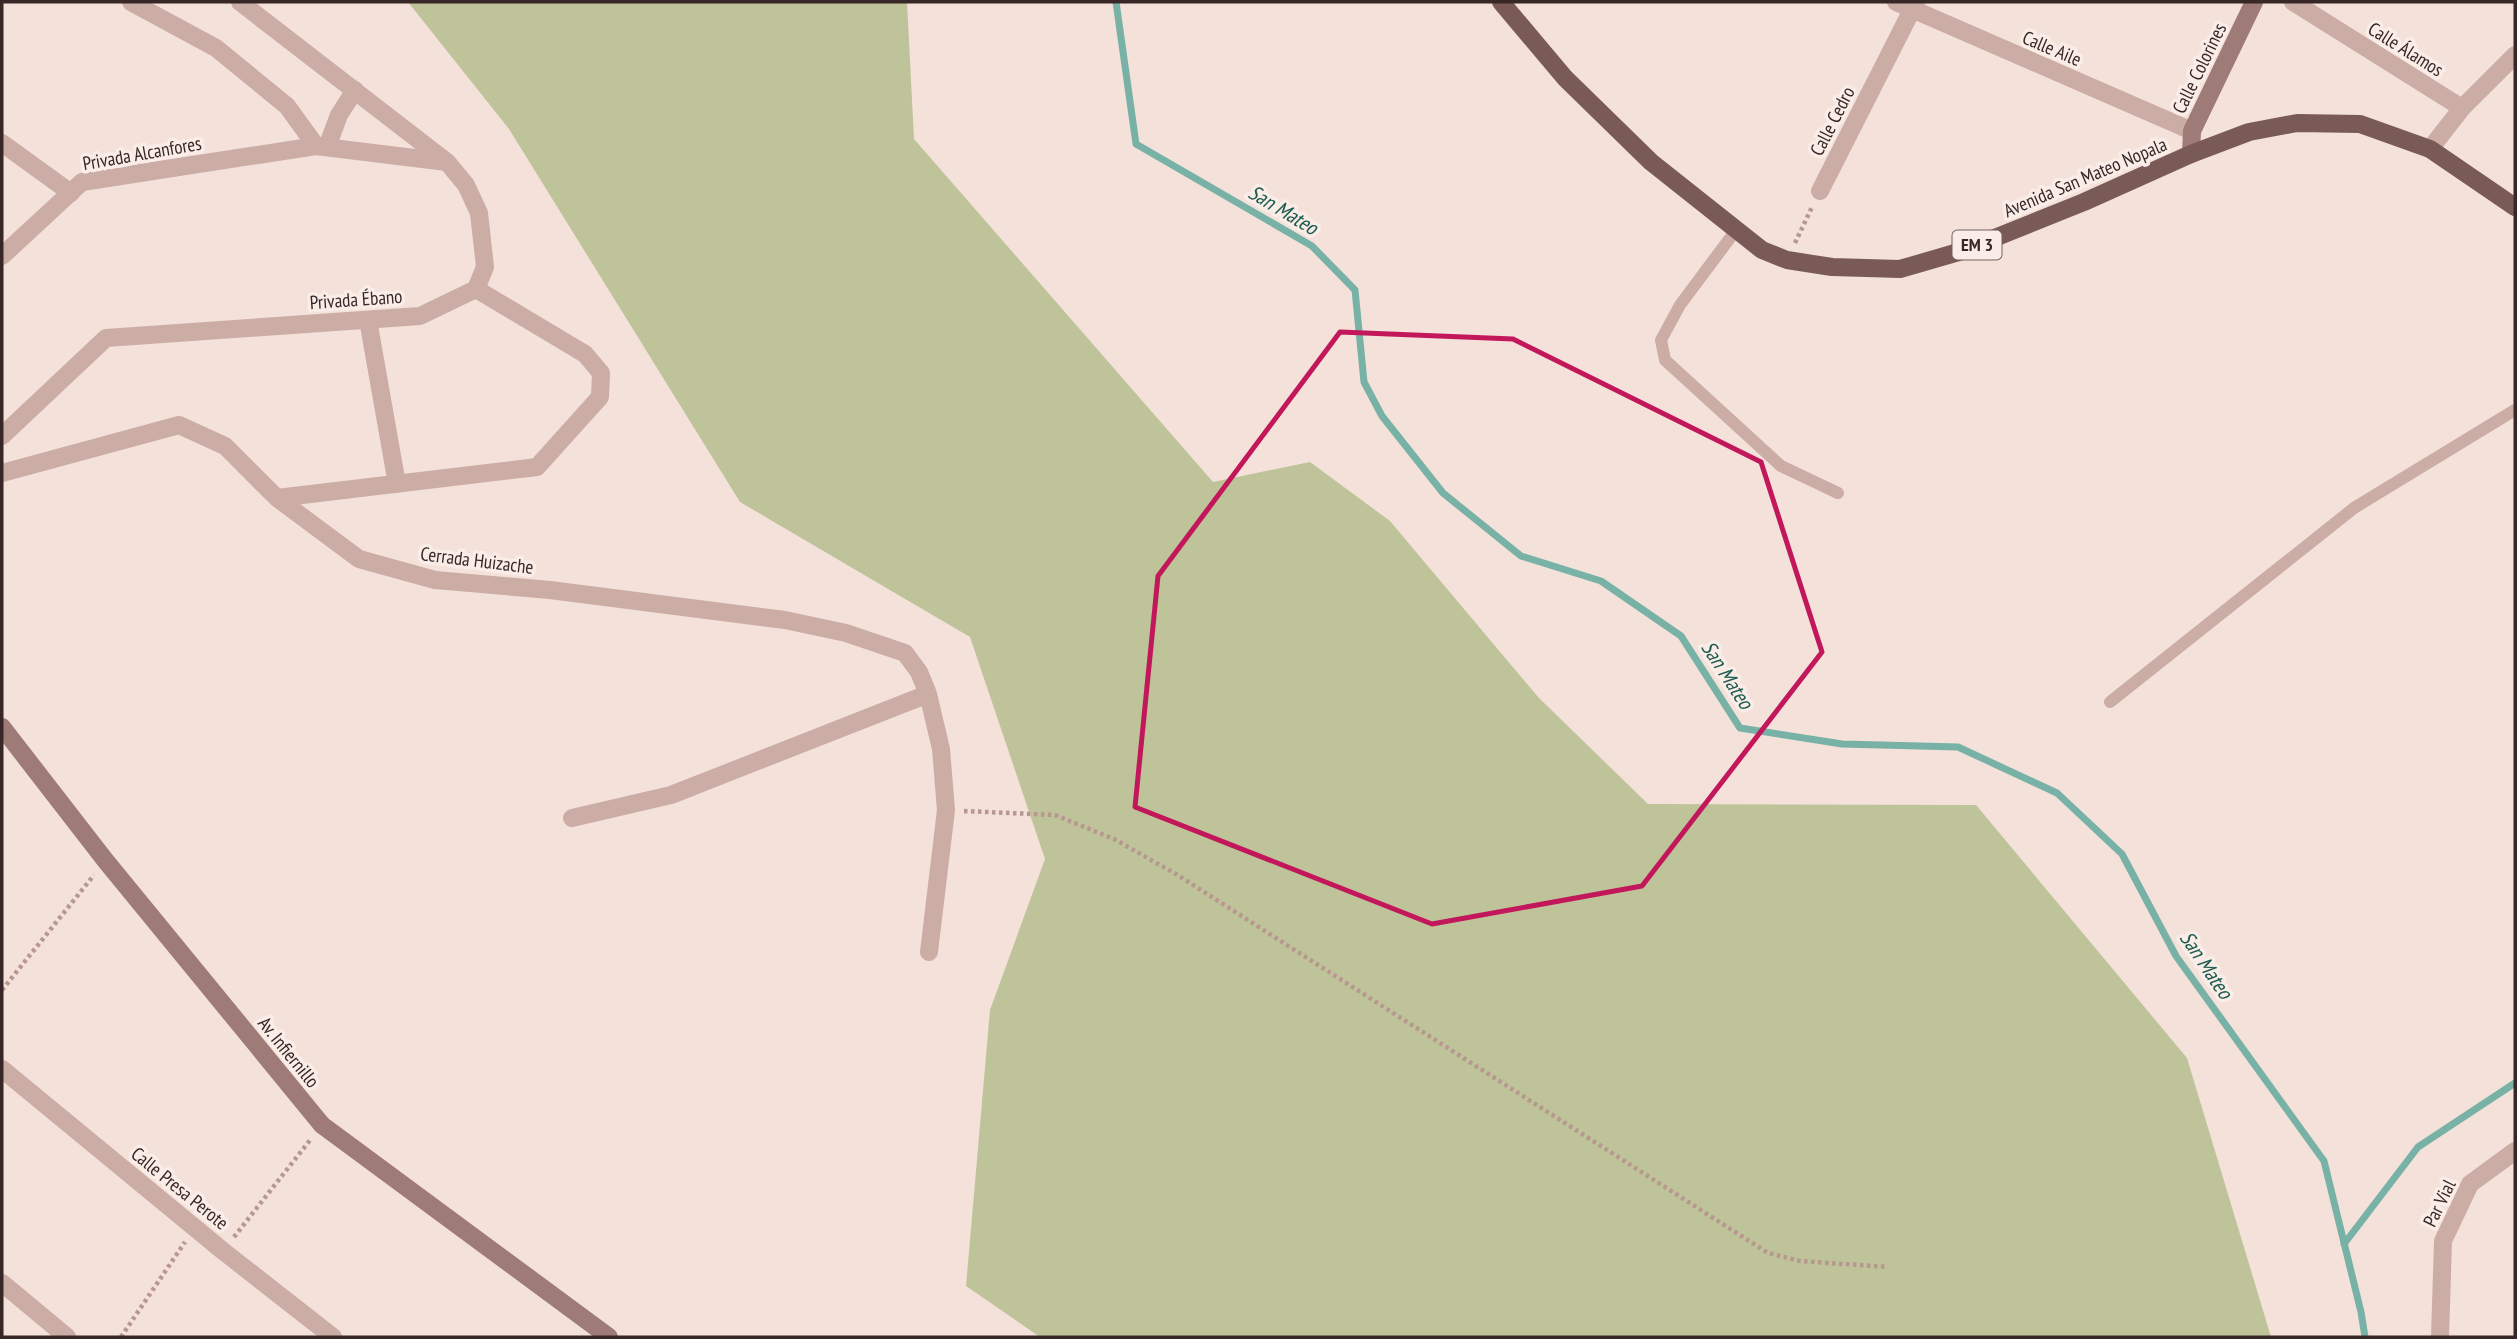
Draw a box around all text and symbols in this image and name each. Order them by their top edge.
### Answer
street label: Calle Álamos [2364,16,2448,82]
street label: Calle Colorines [2167,19,2231,117]
street label: Calle Aile [2019,25,2085,71]
street label: Calle Cedro [1804,82,1860,160]
street label: Privada Alcanfores [81,131,203,175]
street label: Avenida San Mateo Nopala [2000,132,2170,222]
water label: San Mateo [1244,178,1324,242]
road number: EM 3 [1952,230,2002,260]
street label: Privada Ébano [309,284,403,314]
street label: Cerrada Huizache [419,541,535,579]
water label: San Mateo [1695,635,1760,716]
water label: San Mateo [2174,926,2240,1005]
street label: Av. Infiernillo [253,1012,325,1092]
street label: Calle Presa Perote [127,1141,234,1235]
street label: Par Vial [2417,1175,2461,1230]

